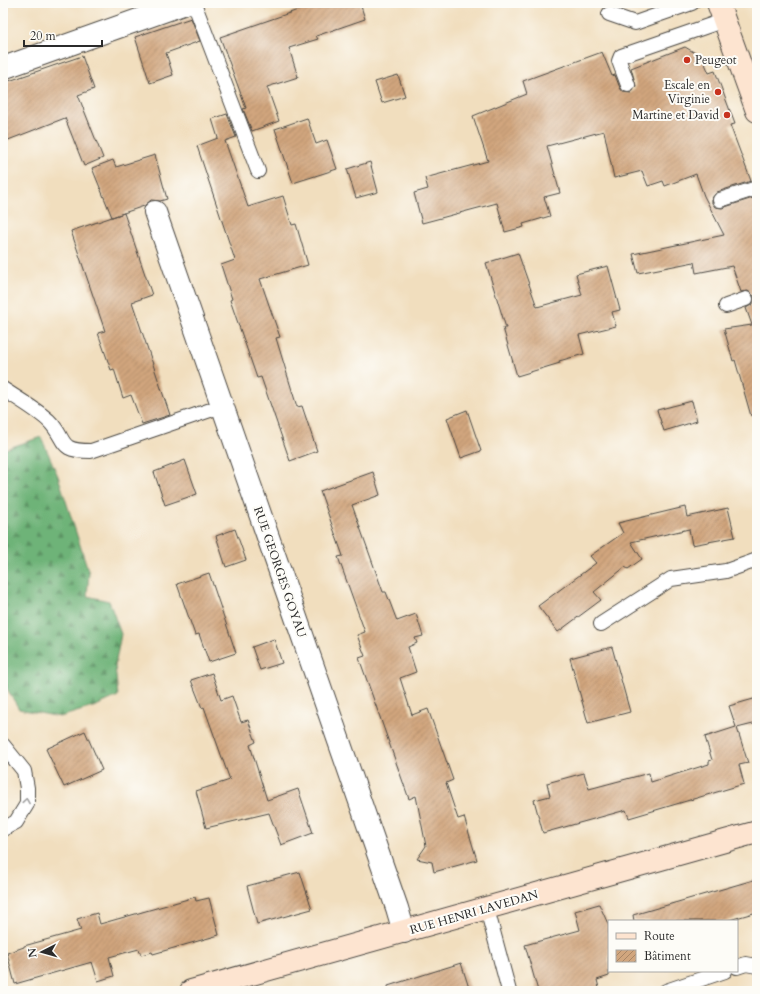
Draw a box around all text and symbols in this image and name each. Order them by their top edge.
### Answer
scale bar [24,22,102,48]
text: 20 m [30,28,57,44]
place label: Peugeot [695,52,737,68]
marker: Peugeot [682,55,692,65]
place label: Escale en Virginie [664,77,710,107]
marker: Escale en Virginie [713,87,723,97]
place label: Martine et David [632,107,720,123]
marker: Martine et David [722,110,732,120]
street label: RUE GEORGES GOYAU [250,504,310,640]
one-way arrow [21,798,30,804]
street label: RUE HENRI LAVEDAN [408,886,541,938]
legend [608,920,738,972]
text: Route [644,928,675,944]
north arrow [22,932,62,972]
text: N [25,947,41,959]
text: Bâtiment [644,948,691,964]

